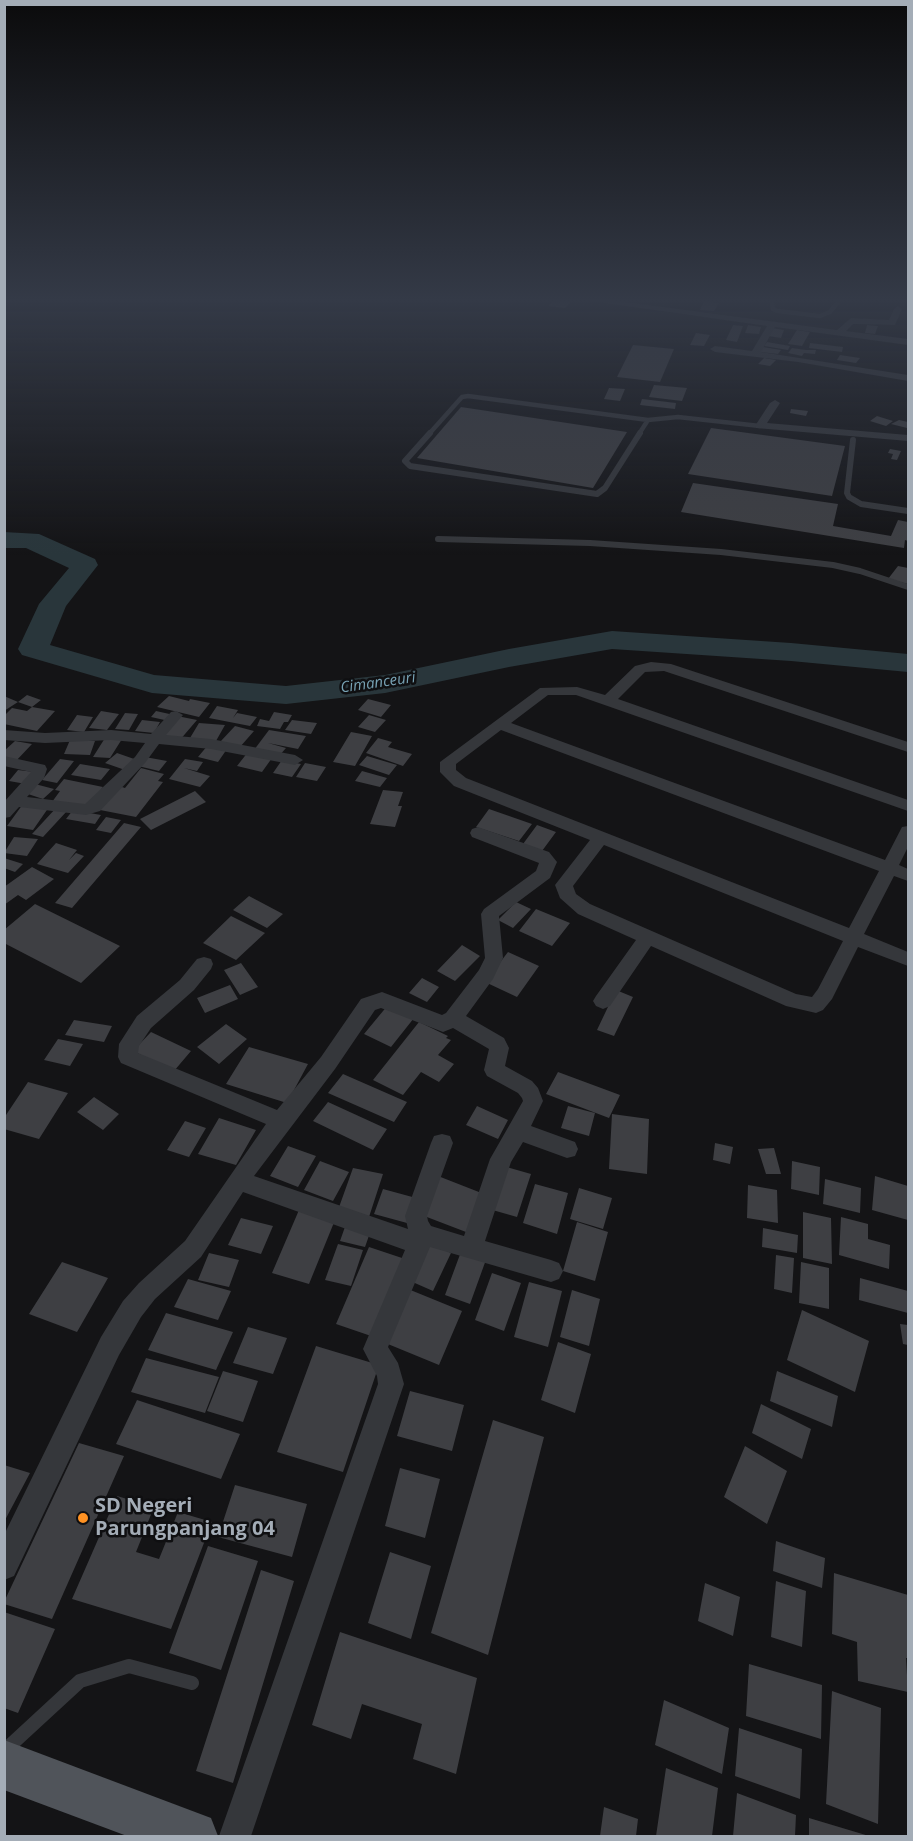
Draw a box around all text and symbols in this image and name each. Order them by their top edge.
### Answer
water label: Cimanceuri [339,669,417,697]
place label: SD Negeri Parungpanjang 04 [95,1494,275,1541]
marker: SD Negeri Parungpanjang 04 [76,1511,90,1525]

